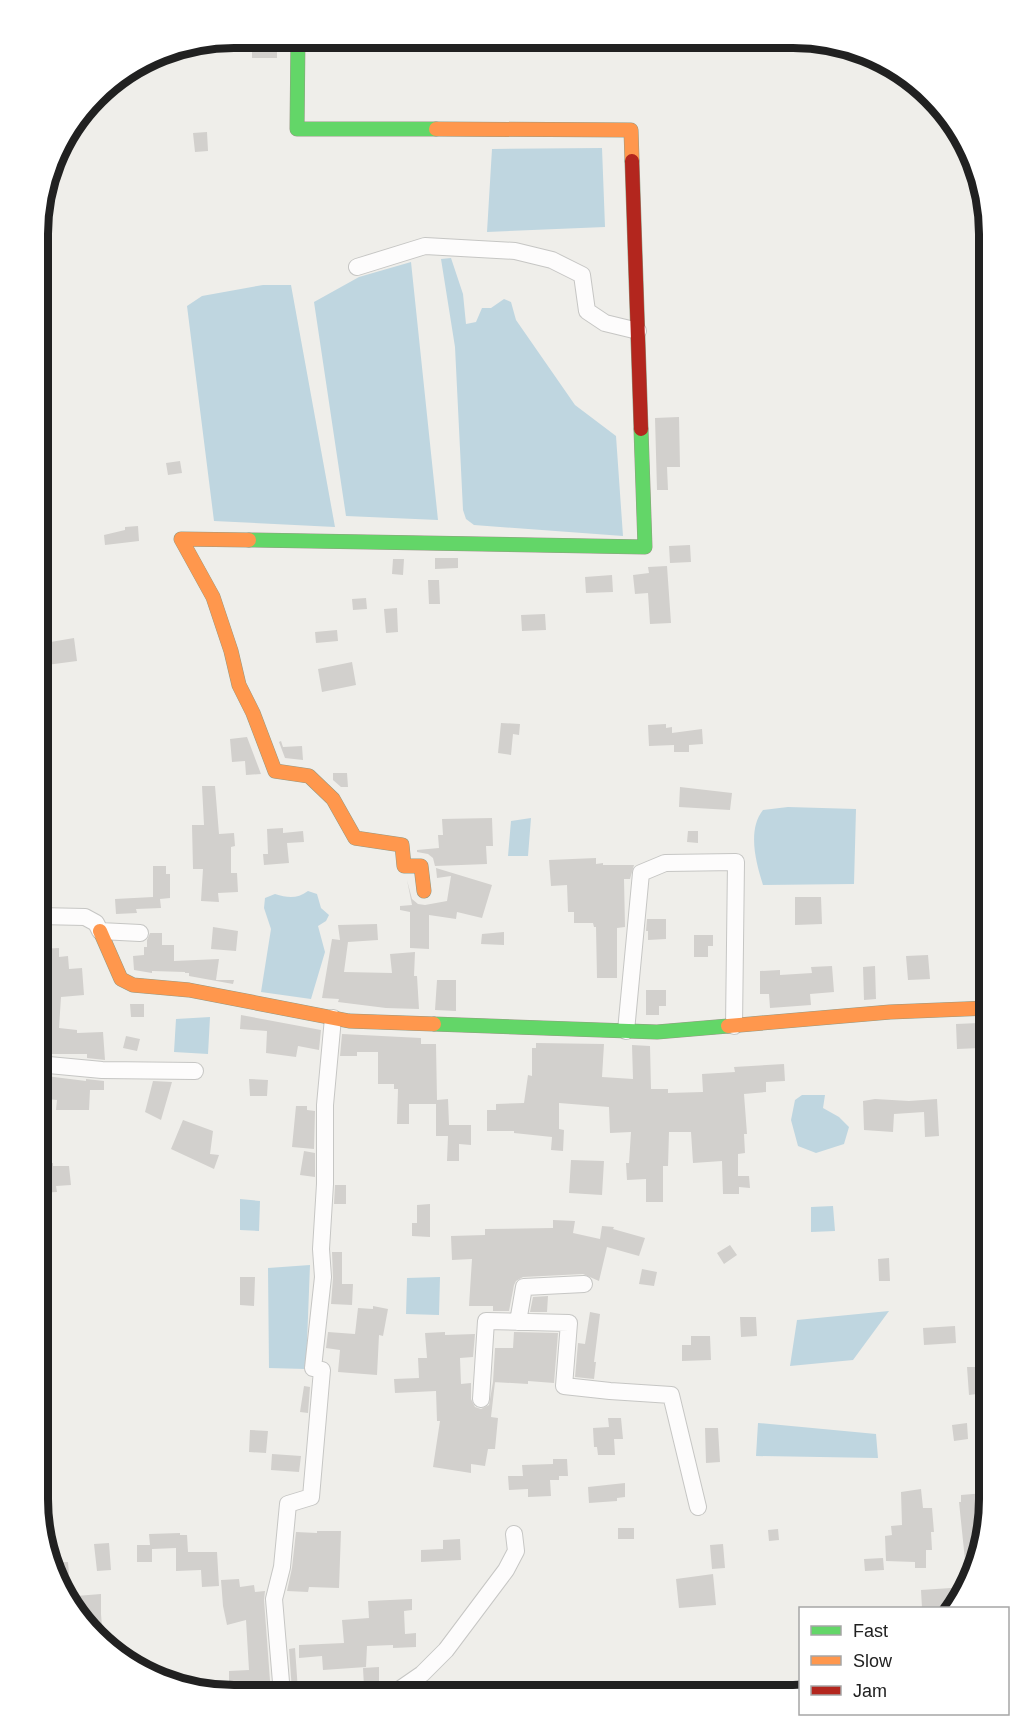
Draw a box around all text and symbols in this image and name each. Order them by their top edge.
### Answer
legend [799,1607,1009,1715]
text: Fast [853,1621,888,1641]
text: Slow [853,1651,893,1671]
text: Jam [853,1681,887,1701]

